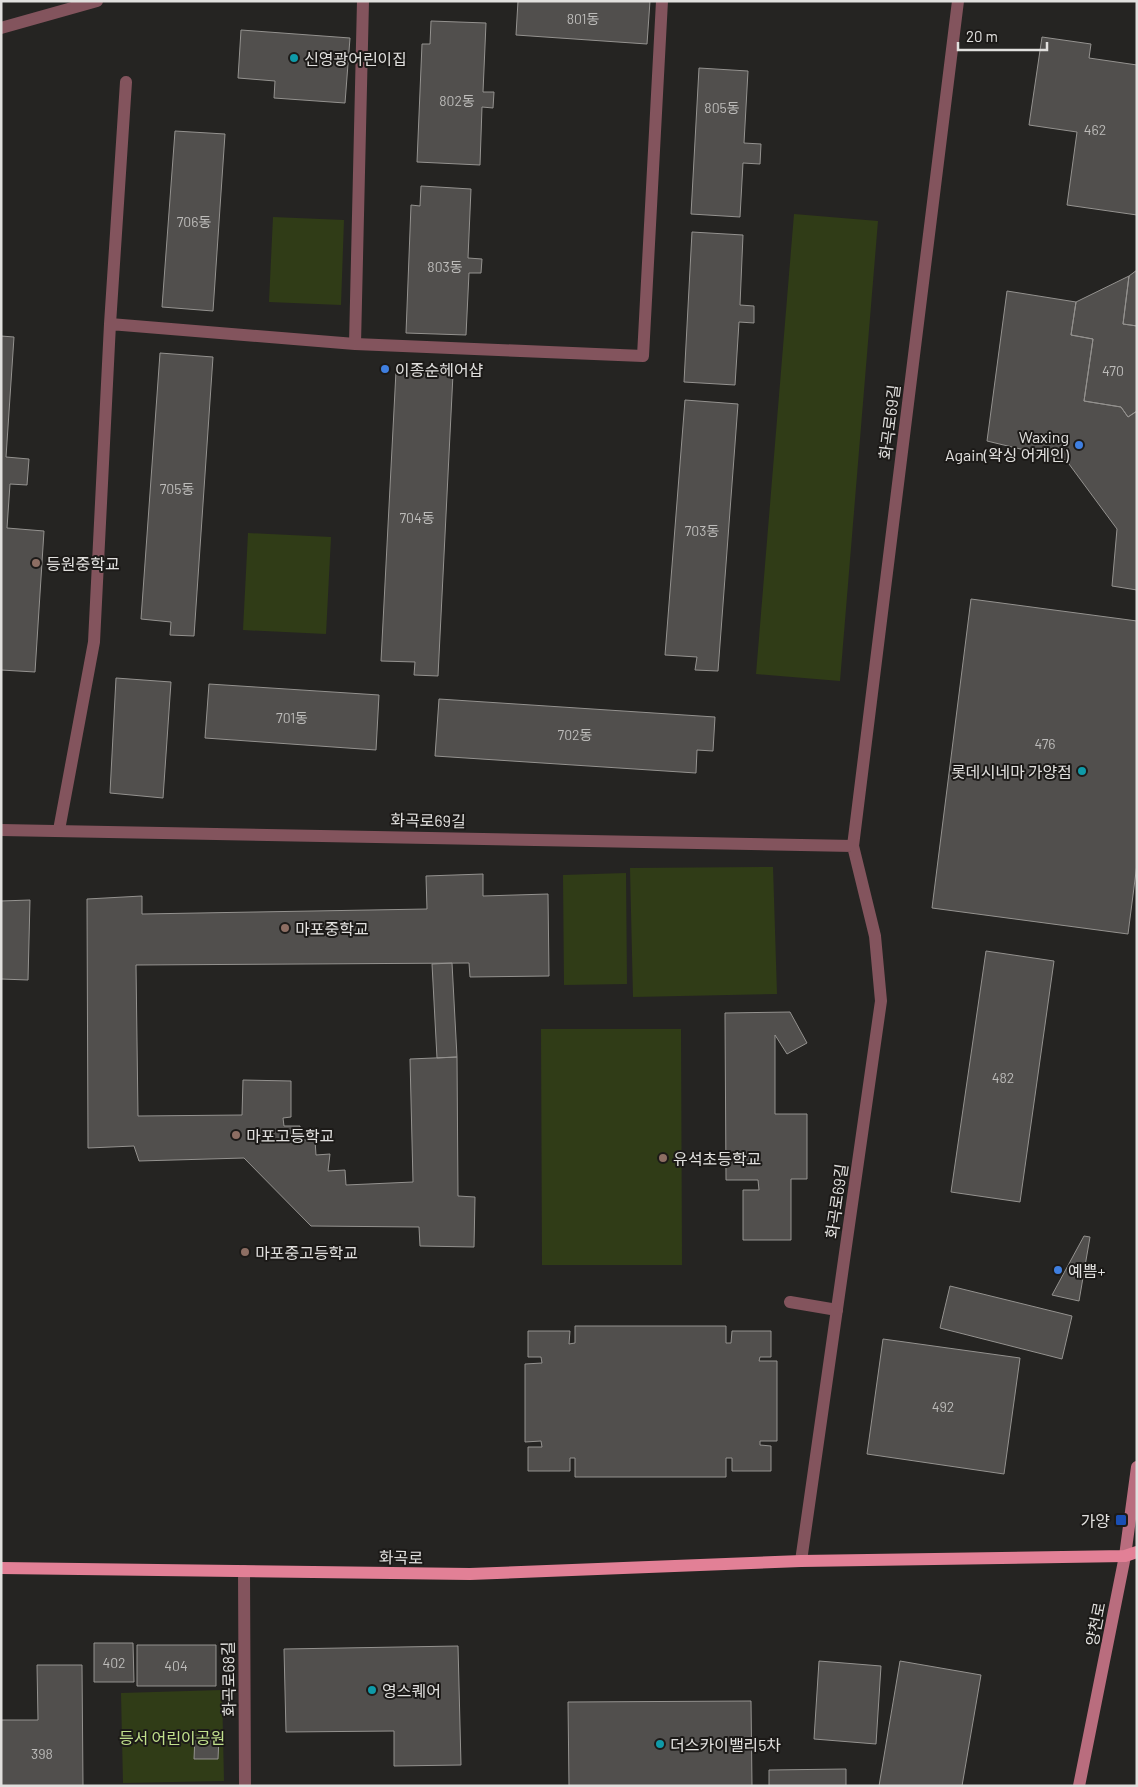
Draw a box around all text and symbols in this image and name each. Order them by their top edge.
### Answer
house number: 801동 [567,10,599,27]
scale bar [958,20,1047,52]
text: 20 m [966,27,998,45]
place label: 신영광어린이집 [304,49,407,68]
marker: 신영광어린이집 [288,52,300,64]
house number: 802동 [439,92,475,109]
house number: 805동 [704,99,740,116]
house number: 462 [1084,121,1106,138]
house number: 706동 [177,213,211,230]
house number: 803동 [427,258,463,275]
place label: 이종순헤어샵 [395,360,484,379]
house number: 470 [1102,362,1124,379]
marker: 이종순헤어샵 [379,363,391,375]
street label: 화곡로69길 [875,383,903,461]
place label: Waxing Again(왁싱 어게인) [945,427,1070,464]
marker: Waxing Again(왁싱 어게인) [1073,439,1085,451]
house number: 705동 [160,480,194,497]
house number: 704동 [399,509,435,526]
house number: 703동 [685,522,719,539]
place label: 등원중학교 [46,554,120,573]
marker: 등원중학교 [30,557,42,569]
house number: 701동 [276,709,308,726]
house number: 702동 [558,726,593,743]
house number: 476 [1034,735,1056,752]
place label: 롯데시네마 가양점 [951,762,1072,781]
marker: 롯데시네마 가양점 [1076,765,1088,777]
street label: 화곡로69길 [390,810,466,830]
place label: 마포중학교 [295,919,369,938]
marker: 마포중학교 [279,922,291,934]
house number: 482 [992,1069,1014,1086]
place label: 마포고등학교 [246,1126,334,1145]
marker: 마포고등학교 [230,1129,242,1141]
place label: 유석초등학교 [673,1149,761,1168]
marker: 유석초등학교 [657,1152,669,1164]
street label: 화곡로69길 [821,1162,851,1240]
place label: 마포중고등학교 [255,1243,358,1262]
marker: 마포중고등학교 [239,1246,251,1258]
place label: 예쁨+ [1068,1261,1105,1280]
marker: 예쁨+ [1052,1264,1064,1276]
house number: 492 [932,1398,954,1415]
place label: 가양 [1081,1511,1110,1530]
marker: 가양 [1114,1513,1128,1527]
street label: 화곡로 [379,1547,424,1567]
street label: 양천로 [1081,1600,1109,1647]
street label: 화곡로68길 [218,1641,238,1717]
house number: 402 [102,1654,126,1671]
house number: 404 [164,1657,188,1674]
place label: 영스퀘어 [382,1681,441,1700]
marker: 영스퀘어 [366,1684,378,1696]
park label: 등서 어린이공원 [119,1728,225,1747]
place label: 더스카이밸리5차 [670,1735,782,1754]
marker: 더스카이밸리5차 [654,1738,666,1750]
house number: 398 [31,1745,53,1762]

